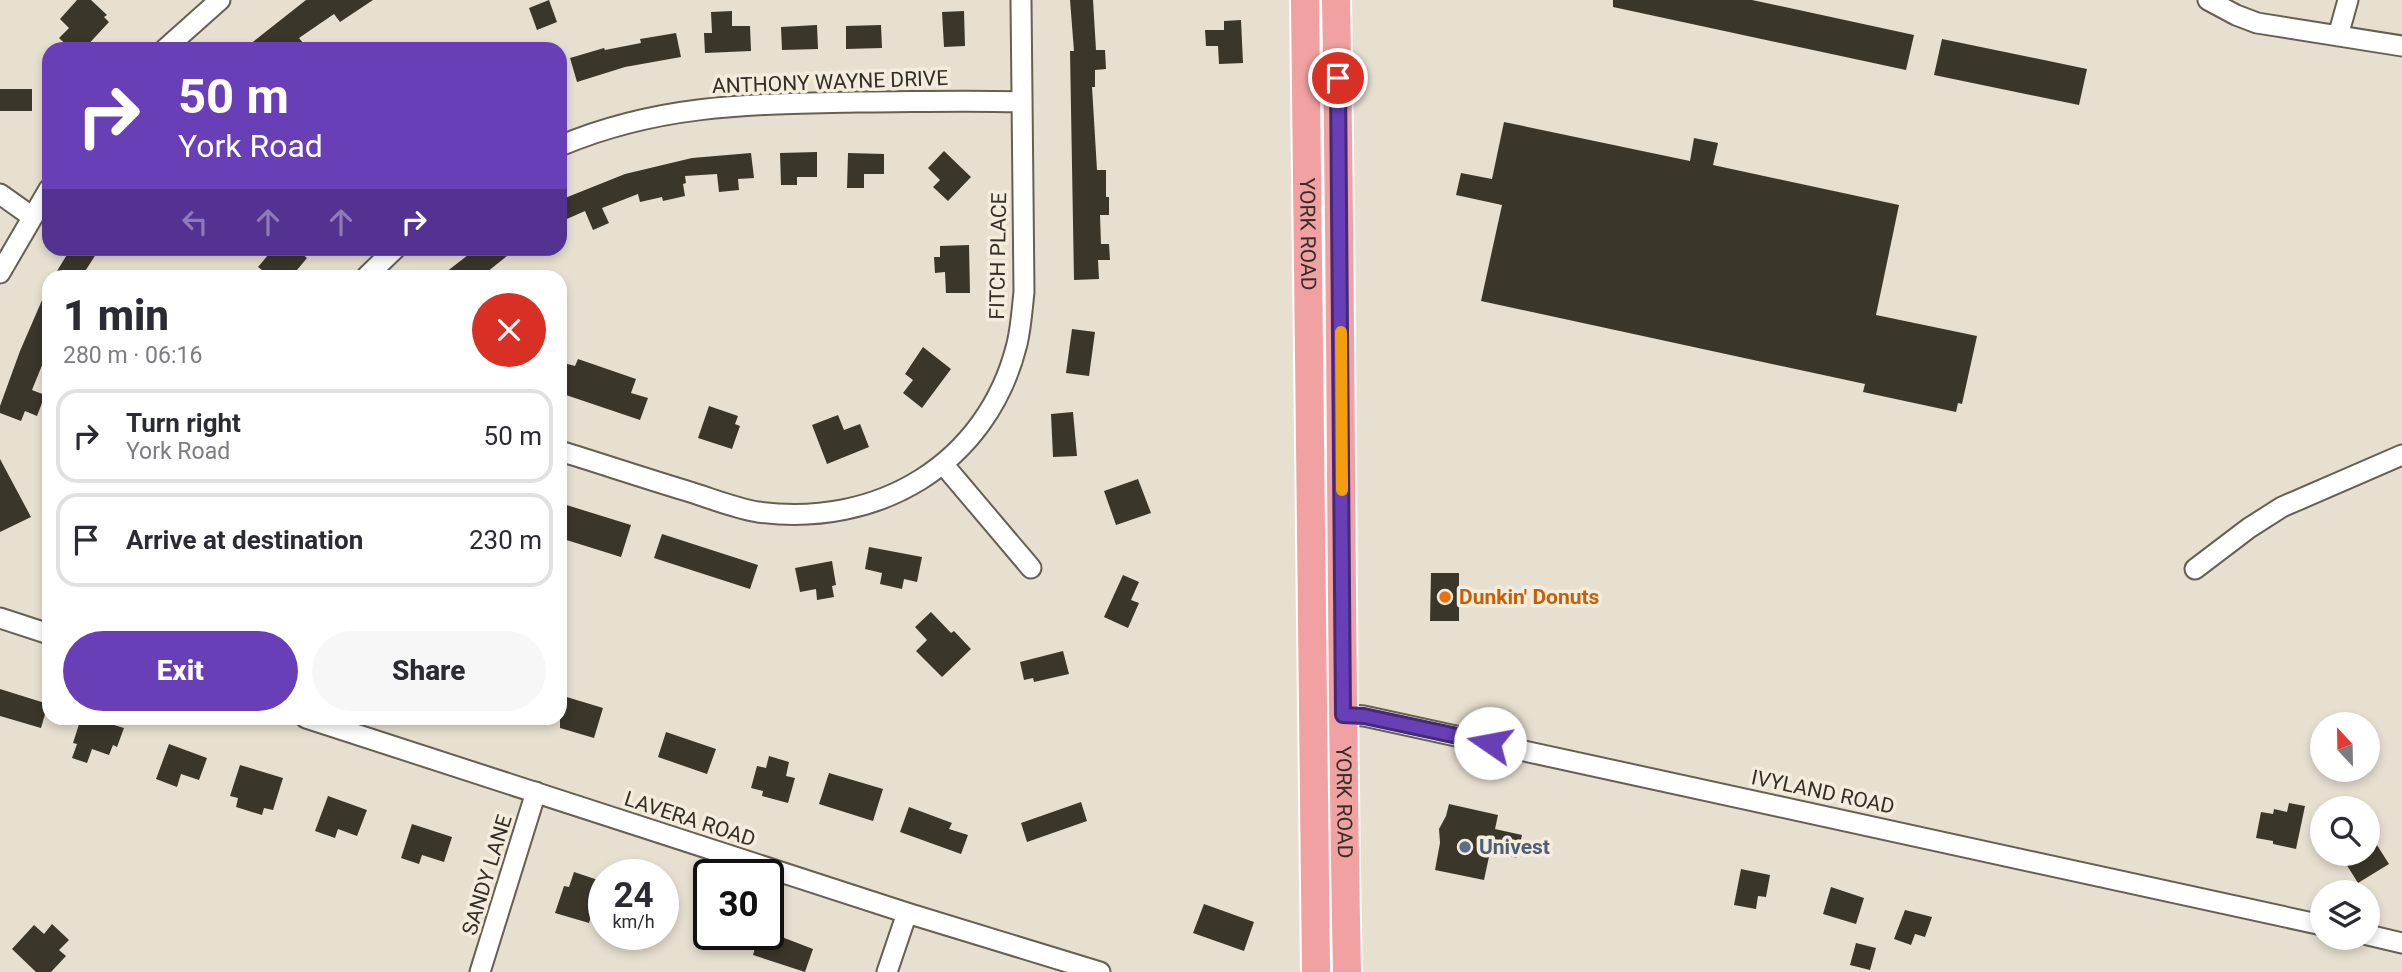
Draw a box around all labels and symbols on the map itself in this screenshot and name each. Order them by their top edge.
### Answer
pin [1308,48,1368,108]
street label: ANTHONY WAYNE DRIVE [712,66,949,98]
street label: YORK ROAD [1295,177,1320,291]
street label: FITCH PLACE [985,192,1011,320]
place label: Dunkin' Donuts [1459,585,1600,609]
marker: Dunkin' Donuts [1437,589,1453,605]
position arrow [1453,706,1527,780]
north arrow [2310,712,2380,782]
street label: YORK ROAD [1331,745,1357,859]
street label: IVYLAND ROAD [1749,765,1897,819]
street label: LAVERA ROAD [622,787,758,851]
street label: SANDY LANE [457,812,517,938]
place label: Univest [1479,835,1550,859]
marker: Univest [1457,839,1473,855]
speed limit sign: 30 [693,859,784,950]

